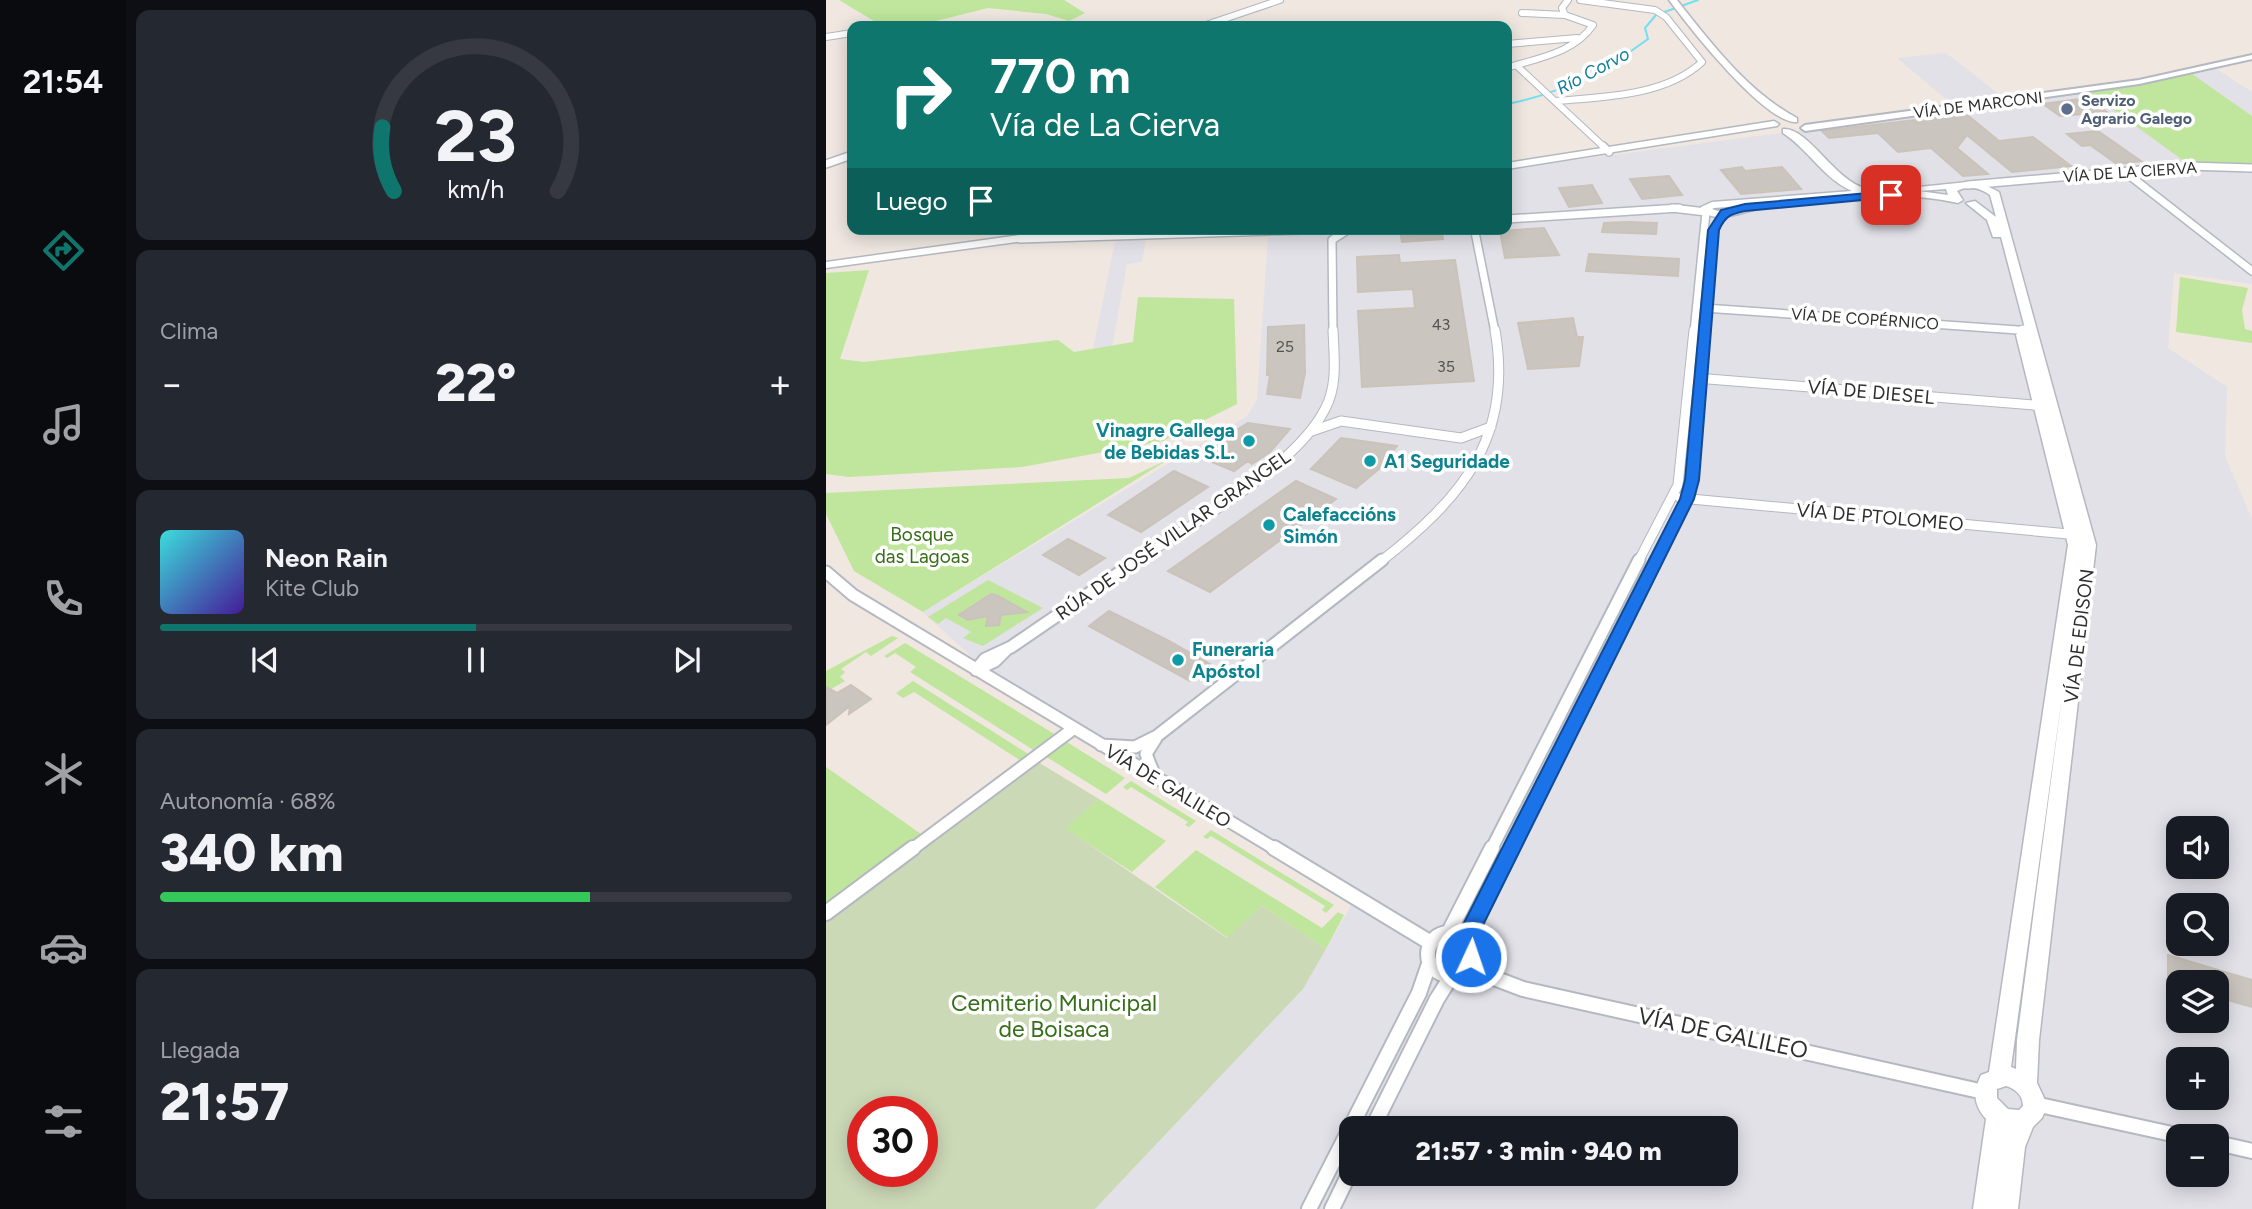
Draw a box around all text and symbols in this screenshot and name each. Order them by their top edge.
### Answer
water label: Río Corvo [1553,43,1633,99]
text: 770 m [990,46,1131,105]
icon: right [875,49,966,140]
text: 21:54 [23,63,103,101]
street label: VÍA DE MARCONI [1912,88,2044,122]
place label: Servizo Agrario Galego [2081,91,2192,128]
text: 23 [435,92,517,179]
marker: Servizo Agrario Galego [2059,101,2075,117]
text: Vía de La Cierva [990,106,1220,144]
street label: VÍA DE LA CIERVA [2062,158,2198,186]
pin [1861,165,1921,225]
text: km/h [447,174,505,204]
icon: arrive [1872,176,1910,214]
icon: arrive [962,182,1000,220]
text: Luego [875,185,948,217]
icon: directions [39,226,88,275]
street label: VÍA DE COPÉRNICO [1791,304,1939,334]
house number: 43 [1432,315,1450,334]
text: Clima [160,317,218,345]
house number: 25 [1276,337,1294,356]
text: 22° [435,352,517,414]
house number: 35 [1437,357,1455,376]
text: − [160,361,184,407]
text: + [768,361,792,407]
street label: VÍA DE DIESEL [1807,375,1935,409]
icon: music [39,400,88,449]
place label: Vinagre Gallega de Bebidas S.L. [1096,419,1235,464]
marker: Vinagre Gallega de Bebidas S.L. [1241,433,1257,449]
street label: RÚA DE JOSÉ VILLAR GRANGEL [1051,445,1295,625]
place label: A1 Seguridade [1384,450,1510,473]
marker: A1 Seguridade [1362,453,1378,469]
street label: VÍA DE PTOLOMEO [1796,498,1964,536]
place label: Calefaccións Simón [1283,503,1396,548]
marker: Calefaccións Simón [1261,517,1277,533]
park label: Bosque das Lagoas [875,523,969,568]
text: Neon Rain [265,542,388,574]
street label: VÍA DE EDISON [2059,567,2099,705]
icon: phone [39,574,88,623]
text: Kite Club [265,574,359,602]
place label: Funeraria Apóstol [1192,638,1274,683]
icon: previous [246,641,284,679]
icon: pause [457,641,495,679]
icon: next [668,641,706,679]
marker: Funeraria Apóstol [1170,652,1186,668]
street label: VÍA DE GALILEO [1101,739,1235,833]
icon: climate [39,749,88,798]
text: Autonomía · 68% [160,787,336,815]
map controls [2166,816,2229,1187]
button: sound [2166,816,2229,879]
text: 340 km [160,822,344,884]
button: search [2166,893,2229,956]
position arrow [1434,920,1508,994]
icon: car [39,923,88,972]
button: layers [2166,970,2229,1033]
park label: Cemiterio Municipal de Boisaca [951,989,1157,1043]
street label: VÍA DE GALILEO [1635,1001,1811,1065]
text: Llegada [160,1036,240,1064]
button: + [2166,1047,2229,1110]
text: 21:57 [160,1071,289,1133]
speed limit sign: 30 [847,1096,938,1187]
icon: filters [39,1097,88,1146]
button: − [2166,1124,2229,1187]
text: 21:57 · 3 min · 940 m [1415,1135,1662,1167]

